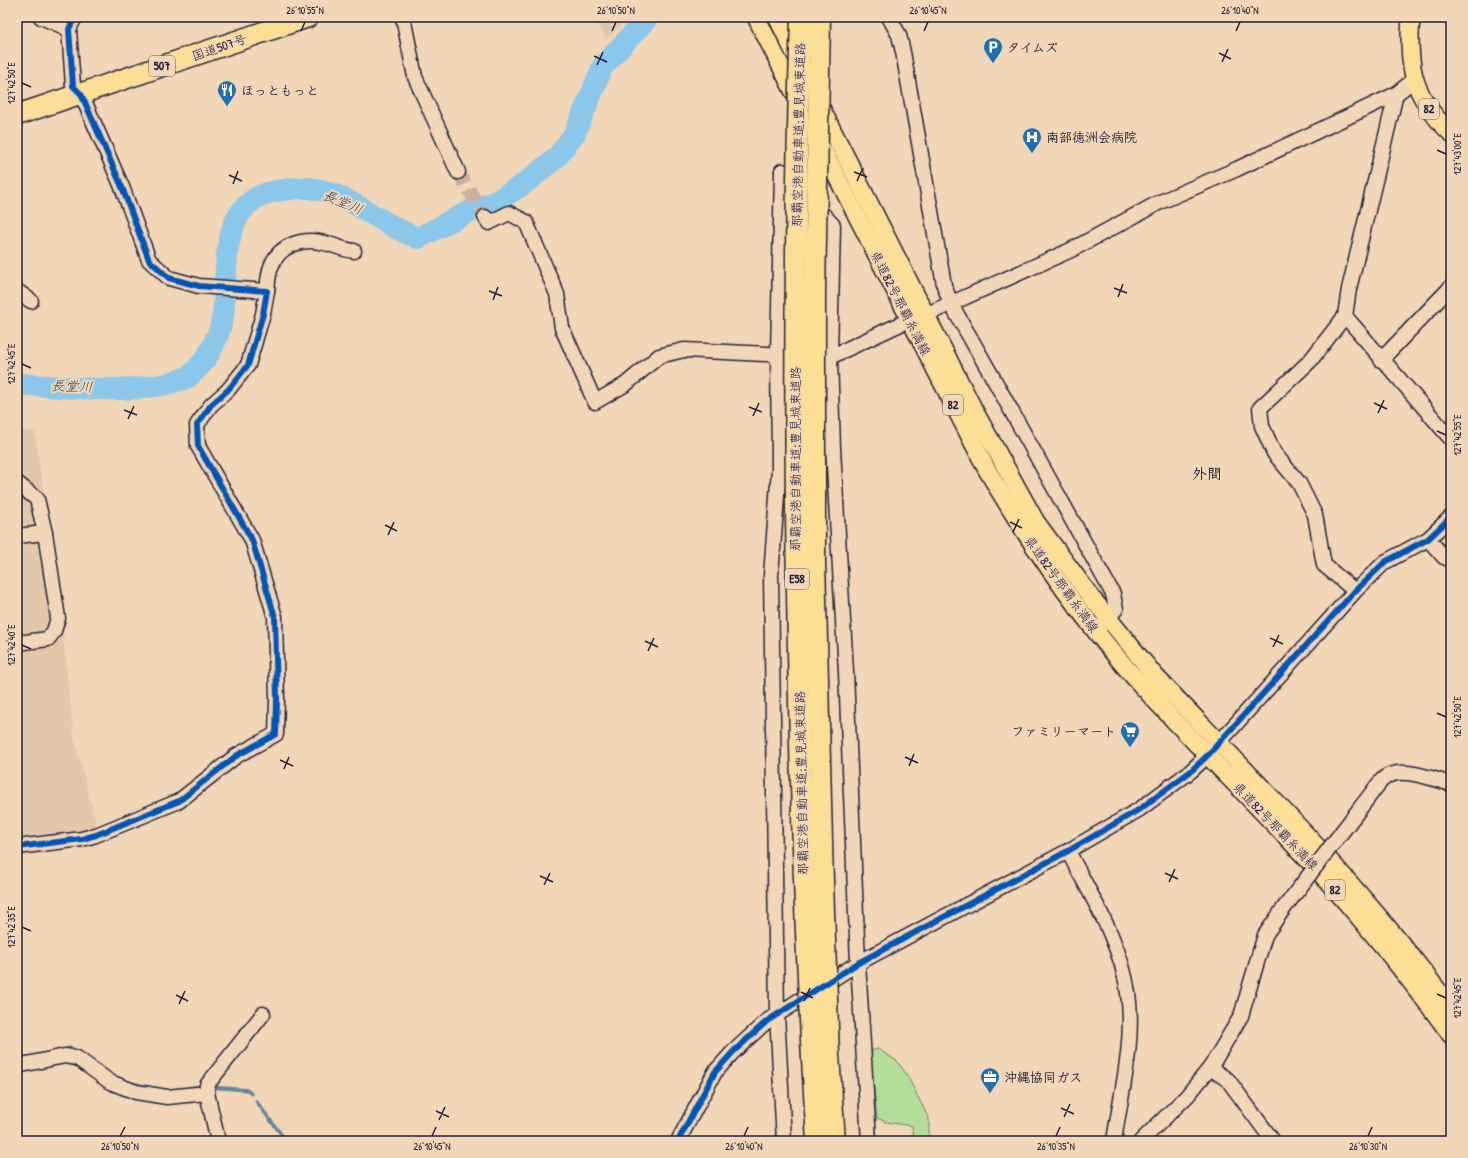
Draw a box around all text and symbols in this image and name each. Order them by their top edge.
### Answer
text: 26°10'55"N [286,4,324,17]
text: 26°10'50"N [597,4,635,17]
text: 26°10'45"N [909,4,947,17]
text: 26°10'40"N [1221,4,1259,17]
street label: 国道507号 [189,29,249,65]
parking icon: タイムズ [982,36,1004,64]
place label: タイムズ [1007,38,1058,56]
street label: 那覇空港自動車道;豊見城東道路 [787,42,809,228]
road number: 507 [149,56,175,76]
text: 127°42'50"E [5,62,18,104]
restaurant icon: ほっともっと [216,79,238,107]
place label: ほっともっと [241,81,319,99]
road number: 82 [1419,99,1439,119]
hospital icon: 南部徳洲会病院 [1021,126,1043,154]
place label: 南部徳洲会病院 [1046,128,1137,146]
text: 127°43'00"E [1451,132,1464,175]
water label: 長堂川 [320,185,366,218]
street label: 県道82号那覇糸満線 [867,247,936,360]
text: 127°42'45"E [5,343,18,385]
street label: 那覇空港自動車道;豊見城東道路 [786,366,804,552]
water label: 長堂川 [51,375,93,396]
road number: 82 [943,395,963,415]
text: 127°42'55"E [1451,414,1464,456]
district label: 外間 [1192,463,1222,484]
street label: 県道82号那覇糸満線 [1021,532,1104,637]
road number: E58 [785,569,809,589]
text: 127°42'40"E [5,624,18,666]
street label: 那覇空港自動車道;豊見城東道路 [790,690,812,876]
text: 127°42'50"E [1451,696,1464,738]
supermarket icon: ファミリーマート [1119,720,1141,748]
place label: ファミリーマート [1011,722,1116,740]
street label: 県道82号那覇糸満線 [1229,778,1323,875]
road number: 82 [1325,880,1345,900]
text: 127°42'35"E [5,906,18,948]
text: 127°42'45"E [1451,977,1464,1019]
office icon: 沖縄協同ガス [979,1066,1001,1094]
place label: 沖縄協同ガス [1004,1068,1082,1086]
text: 26°10'50"N [101,1140,139,1153]
text: 26°10'45"N [413,1140,451,1153]
text: 26°10'40"N [725,1140,763,1153]
text: 26°10'35"N [1037,1140,1075,1153]
text: 26°10'30"N [1349,1140,1387,1153]

